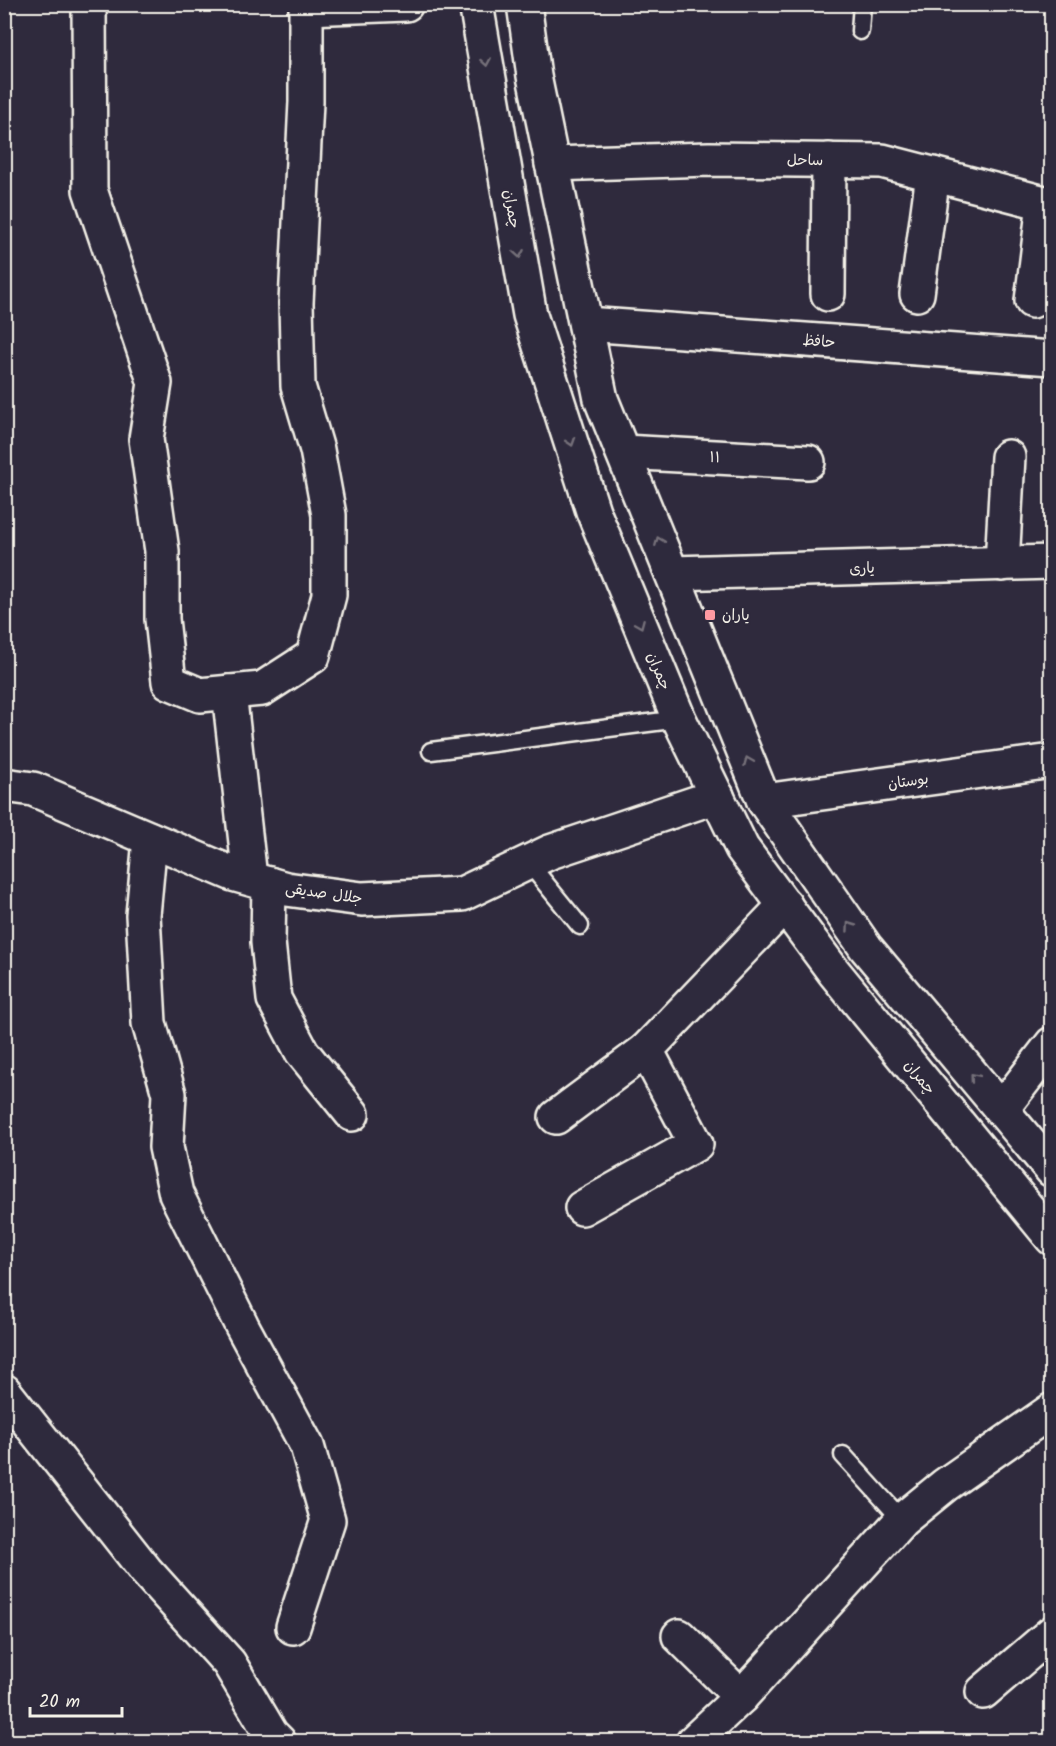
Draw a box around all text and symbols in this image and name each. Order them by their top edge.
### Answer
one-way arrow [479,57,492,67]
street label: ساحل [787,149,823,173]
street label: چمران [496,188,526,231]
one-way arrow [513,250,525,259]
street label: حافظ [802,329,836,355]
one-way arrow [564,436,576,447]
street label: ۱۱ [709,446,721,470]
one-way arrow [654,536,666,547]
street label: یاری [849,557,875,581]
place label: یاران [722,604,750,628]
marker: یاران [703,608,717,622]
one-way arrow [633,618,645,629]
street label: چمران [639,649,677,694]
one-way arrow [743,756,755,767]
street label: بوستان [886,767,930,797]
street label: جلال صدیقی [284,877,364,911]
one-way arrow [847,921,858,932]
street label: چمران [898,1055,941,1100]
one-way arrow [970,1073,981,1084]
scale bar [30,1680,122,1718]
text: 20 m [39,1688,80,1717]

